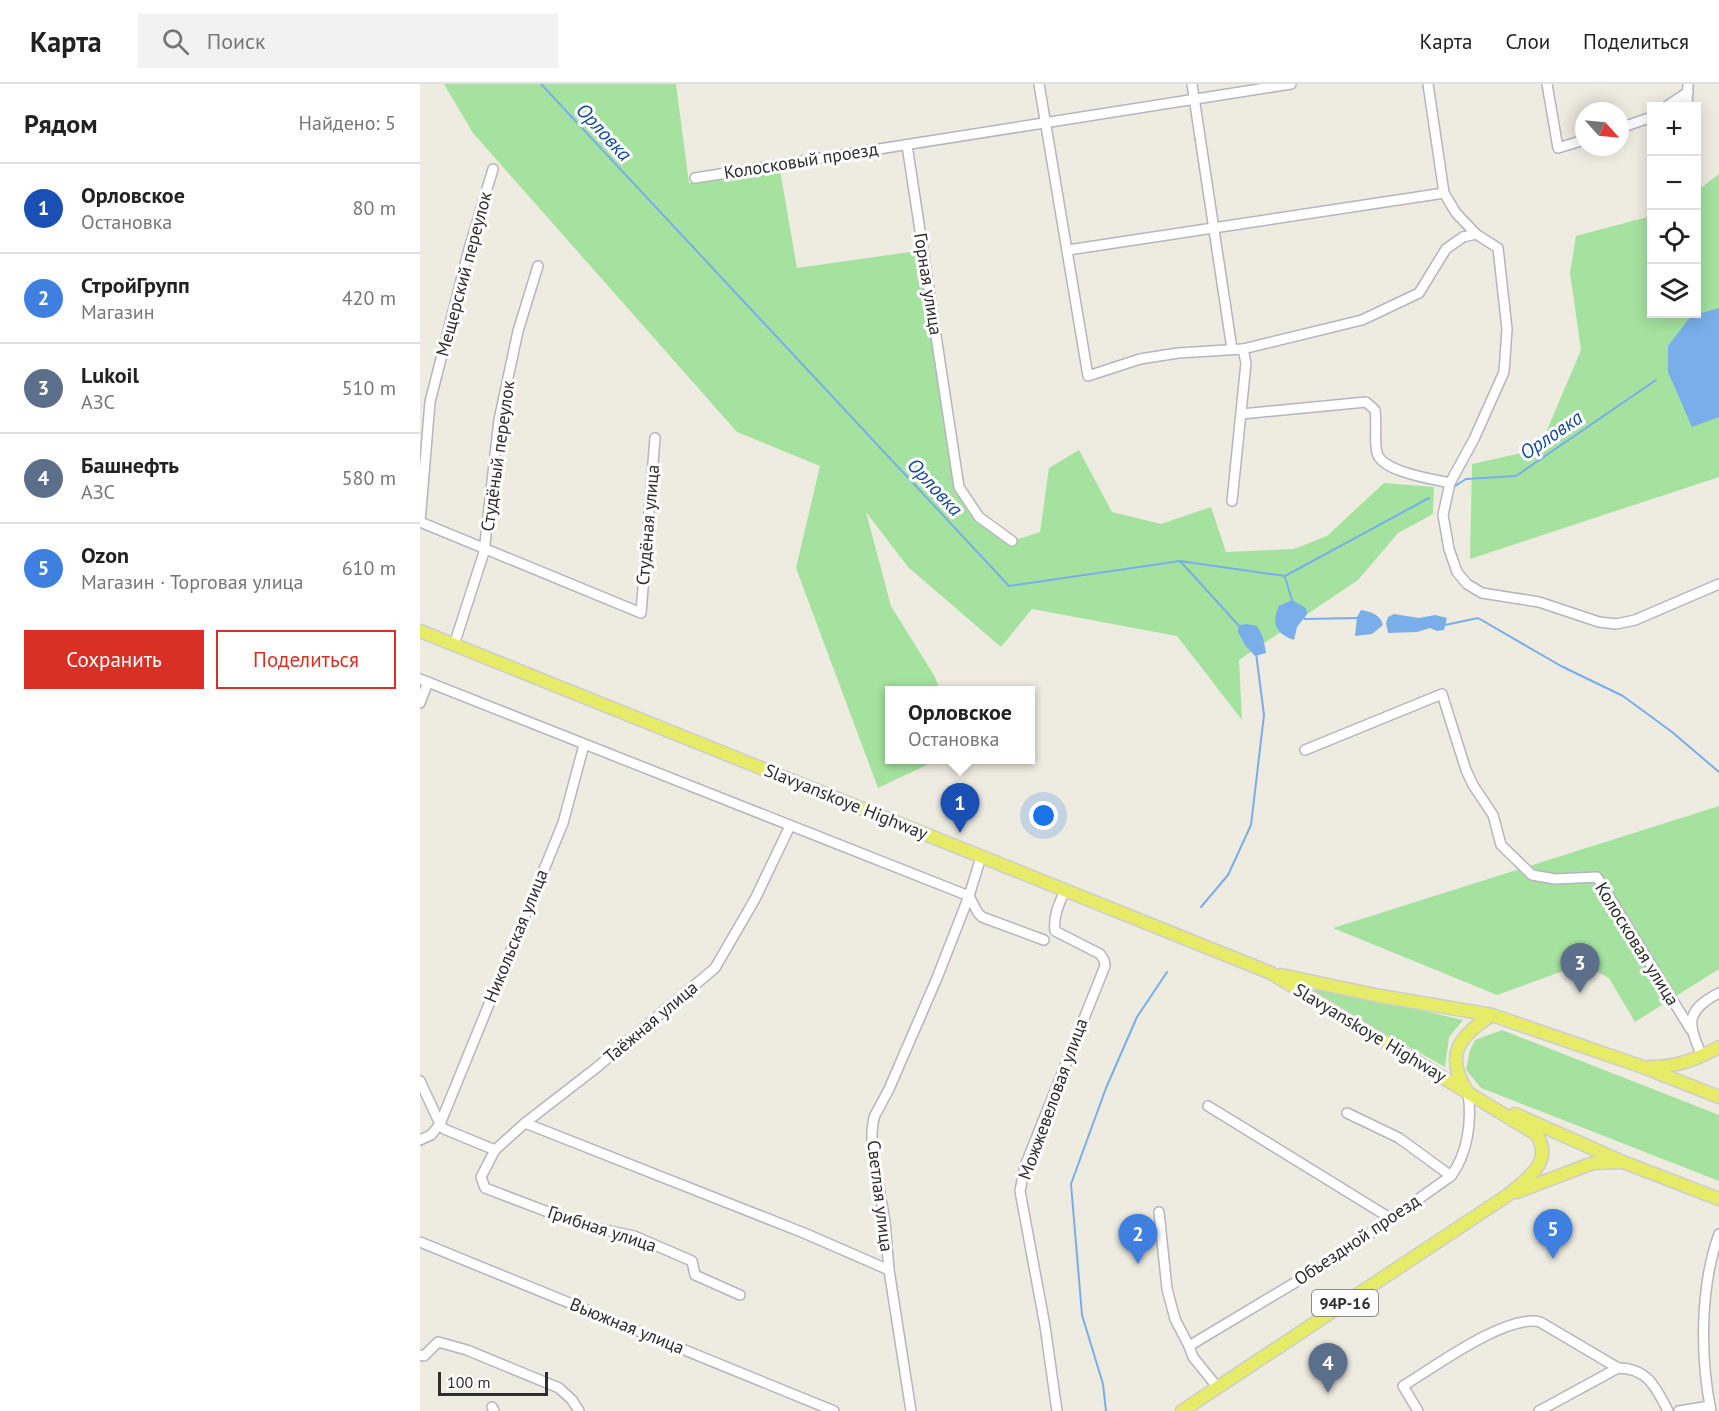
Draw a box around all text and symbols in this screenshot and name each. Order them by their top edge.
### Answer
search box [138,14,558,68]
text: Карта [30,23,102,60]
icon: search [159,25,192,58]
text: Поиск [207,27,266,55]
text: Карта [1419,28,1472,55]
text: Слои [1505,28,1550,55]
text: Поделиться [1583,28,1689,55]
water label: Орловка [571,97,638,167]
north arrow [1575,102,1629,156]
map controls [1647,102,1701,318]
button: + [1647,102,1701,156]
text: Рядом [24,107,98,140]
text: Найдено: 5 [299,110,396,136]
street label: Колосковый проезд [722,137,880,184]
button: − [1647,156,1701,210]
text: Орловское [81,181,185,209]
street label: Мещерский переулок [430,189,497,359]
text: 1 [38,195,49,221]
text: 80 m [353,195,396,221]
text: Остановка [81,209,172,235]
button: locate [1647,210,1701,264]
street label: Горная улица [909,231,948,337]
button: layers [1647,264,1701,318]
text: СтройГрупп [81,271,190,299]
text: 2 [38,285,49,311]
text: 420 m [342,285,396,311]
text: Магазин [81,299,155,325]
text: Lukoil [81,361,139,389]
text: 3 [38,375,49,401]
text: 510 m [342,375,396,401]
street label: Студёный переулок [476,378,520,533]
text: АЗС [81,389,115,415]
water label: Орловка [1515,404,1588,465]
text: Башнефть [81,451,179,479]
water label: Орловка [902,452,969,522]
street label: Студёная улица [631,464,664,586]
text: 4 [38,465,49,491]
text: 580 m [342,465,396,491]
text: АЗС [81,479,115,505]
text: Ozon [81,541,129,569]
text: 5 [38,555,49,581]
text: 610 m [342,555,396,581]
text: Магазин · Торговая улица [81,569,303,595]
button: Сохранить [24,630,204,689]
button: Поделиться [216,630,396,689]
popup [885,686,1035,764]
text: Орловское [908,698,1012,726]
text: Остановка [908,726,999,752]
street label: Slavyanskoye Highway [761,758,932,845]
pin: 1 [940,784,980,833]
your location [1029,801,1058,830]
street label: Никольская улица [478,866,553,1006]
street label: Колосковая улица [1590,878,1685,1010]
pin: 3 [1560,944,1600,993]
street label: Таёжная улица [599,976,702,1068]
street label: Slavyanskoye Highway [1290,978,1451,1088]
street label: Можжевеловая улица [1013,1015,1092,1183]
street label: Светлая улица [862,1139,899,1253]
street label: Объездной проезд [1289,1189,1424,1290]
street label: Грибная улица [545,1200,659,1257]
pin: 5 [1534,1210,1572,1259]
pin: 2 [1118,1214,1158,1264]
road number: 94Р-16 [1312,1290,1378,1316]
street label: Вьюжная улица [567,1292,688,1359]
pin: 4 [1308,1344,1348,1393]
scale bar [438,1369,548,1396]
text: 100 m [447,1372,490,1392]

